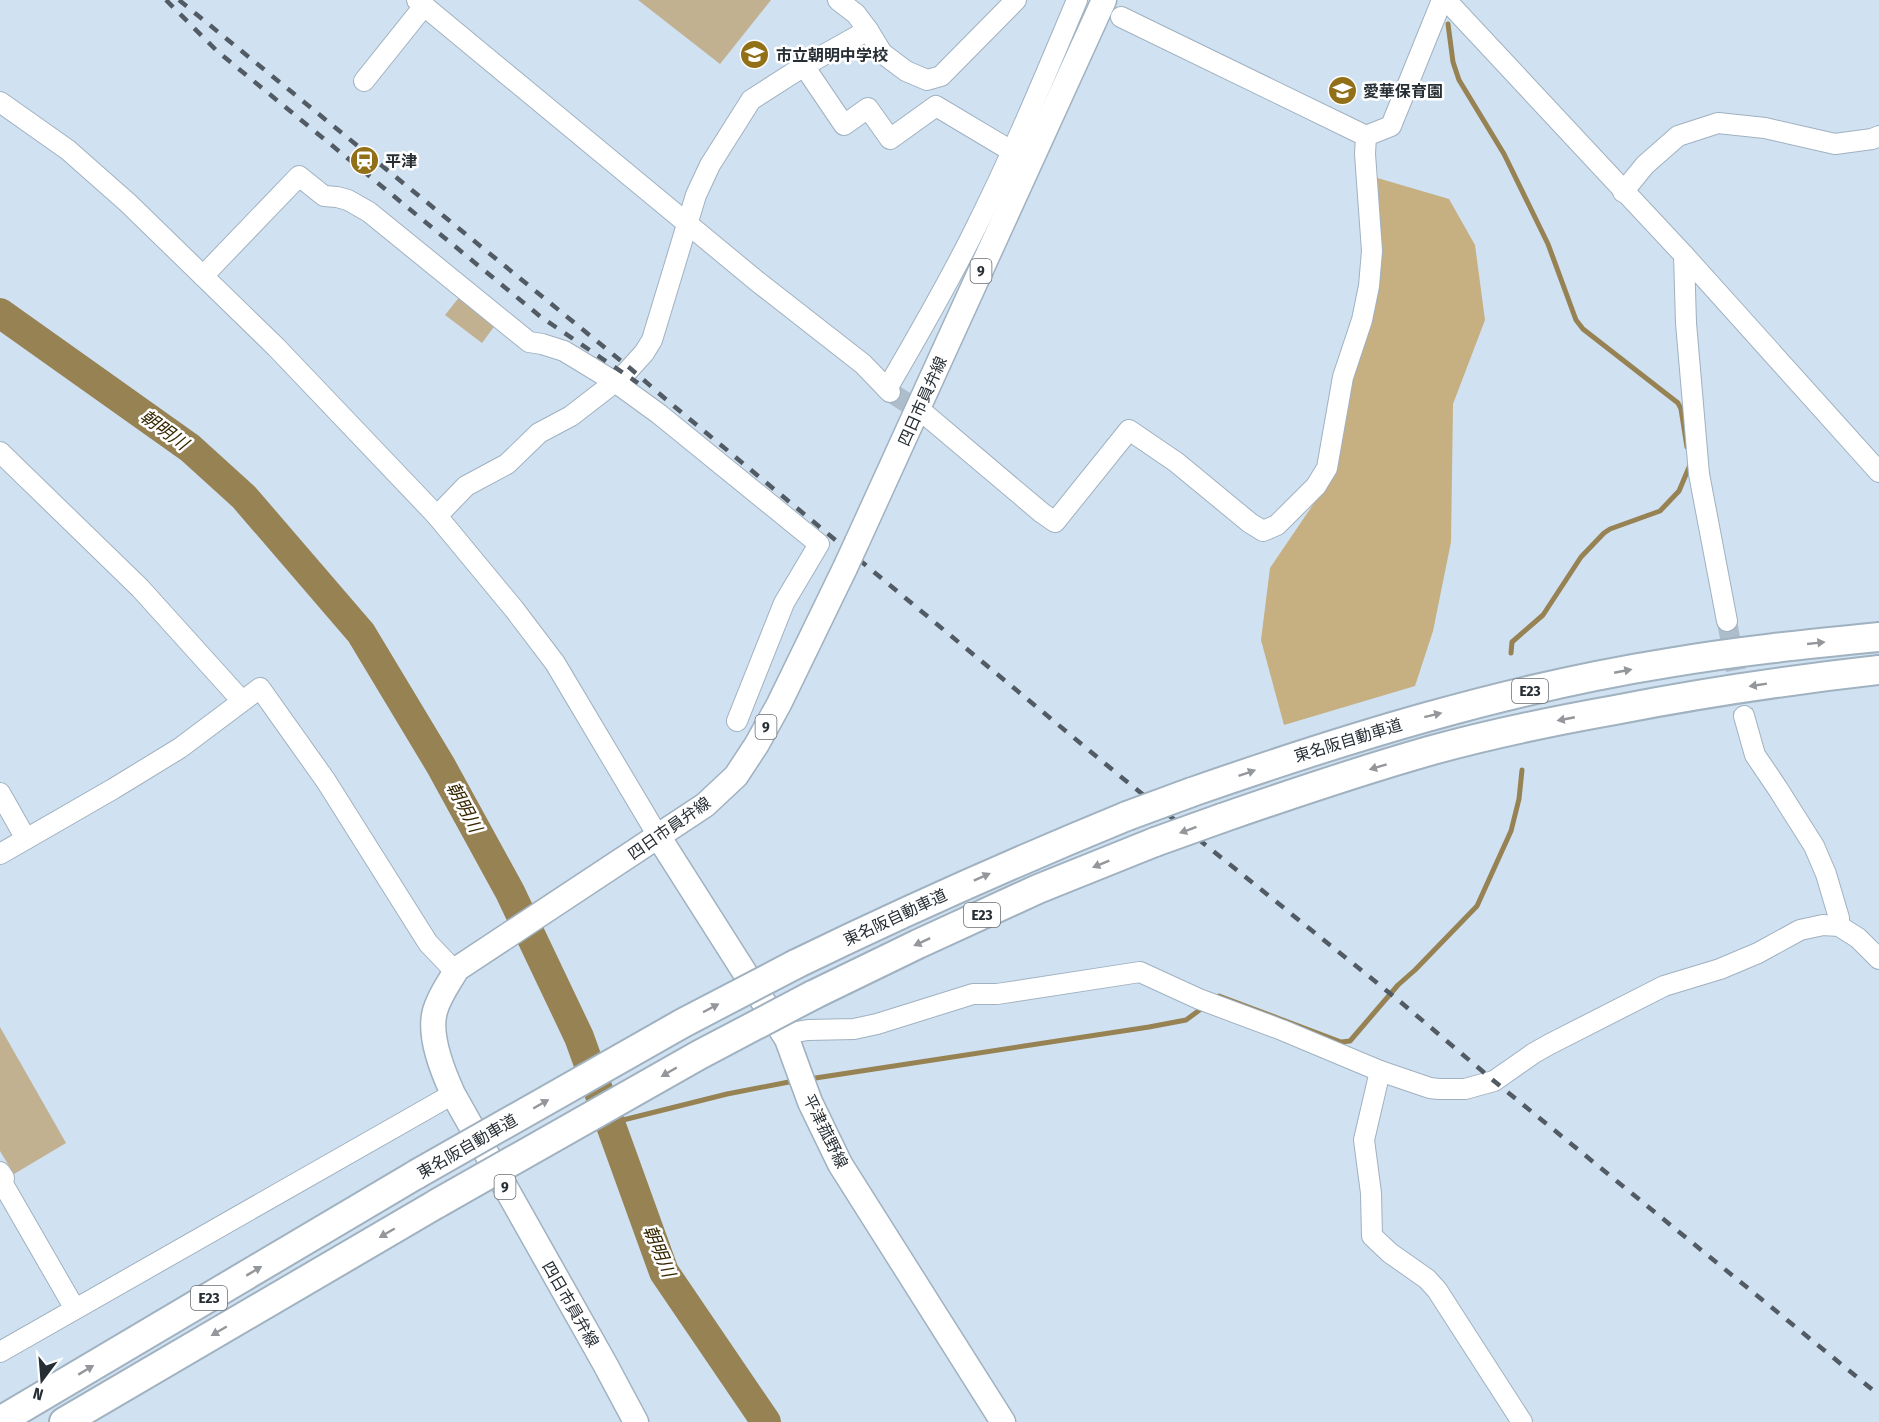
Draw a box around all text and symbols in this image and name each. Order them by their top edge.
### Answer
school or university icon: 市立朝明中学校 [739,39,771,71]
place label: 市立朝明中学校 [776,46,888,65]
school or university icon: 愛華保育園 [1326,75,1358,107]
place label: 愛華保育園 [1363,82,1443,101]
station icon: 平津 [348,145,380,177]
place label: 平津 [385,152,417,171]
road number: 9 [970,259,992,283]
street label: 四日市員弁線 [894,353,951,449]
water label: 朝明川 [136,405,194,456]
one-way arrow [1807,638,1826,648]
one-way arrow [1614,666,1633,676]
road number: E23 [1512,679,1548,703]
one-way arrow [1749,681,1768,690]
one-way arrow [1424,709,1443,719]
road number: 9 [756,715,777,739]
street label: 東名阪自動車道 [1292,715,1404,766]
one-way arrow [1557,715,1576,724]
one-way arrow [1368,763,1386,772]
one-way arrow [1238,767,1256,777]
water label: 朝明川 [442,778,487,838]
street label: 四日市員弁線 [625,793,714,864]
one-way arrow [1179,825,1197,835]
one-way arrow [1091,859,1109,869]
one-way arrow [974,872,991,881]
street label: 東名阪自動車道 [840,885,950,950]
road number: E23 [964,903,1000,927]
one-way arrow [913,937,931,947]
one-way arrow [703,1003,720,1013]
one-way arrow [660,1067,677,1077]
street label: 平津菰野線 [799,1091,852,1171]
one-way arrow [533,1099,550,1109]
street label: 東名阪自動車道 [414,1110,521,1183]
road number: 9 [494,1175,516,1199]
water label: 朝明川 [638,1222,680,1282]
one-way arrow [378,1228,395,1238]
street label: 四日市員弁線 [538,1258,603,1351]
one-way arrow [246,1265,262,1276]
road number: E23 [191,1286,227,1310]
one-way arrow [211,1326,227,1337]
north arrow [12,1350,72,1410]
one-way arrow [78,1365,95,1375]
text: N [31,1383,45,1404]

